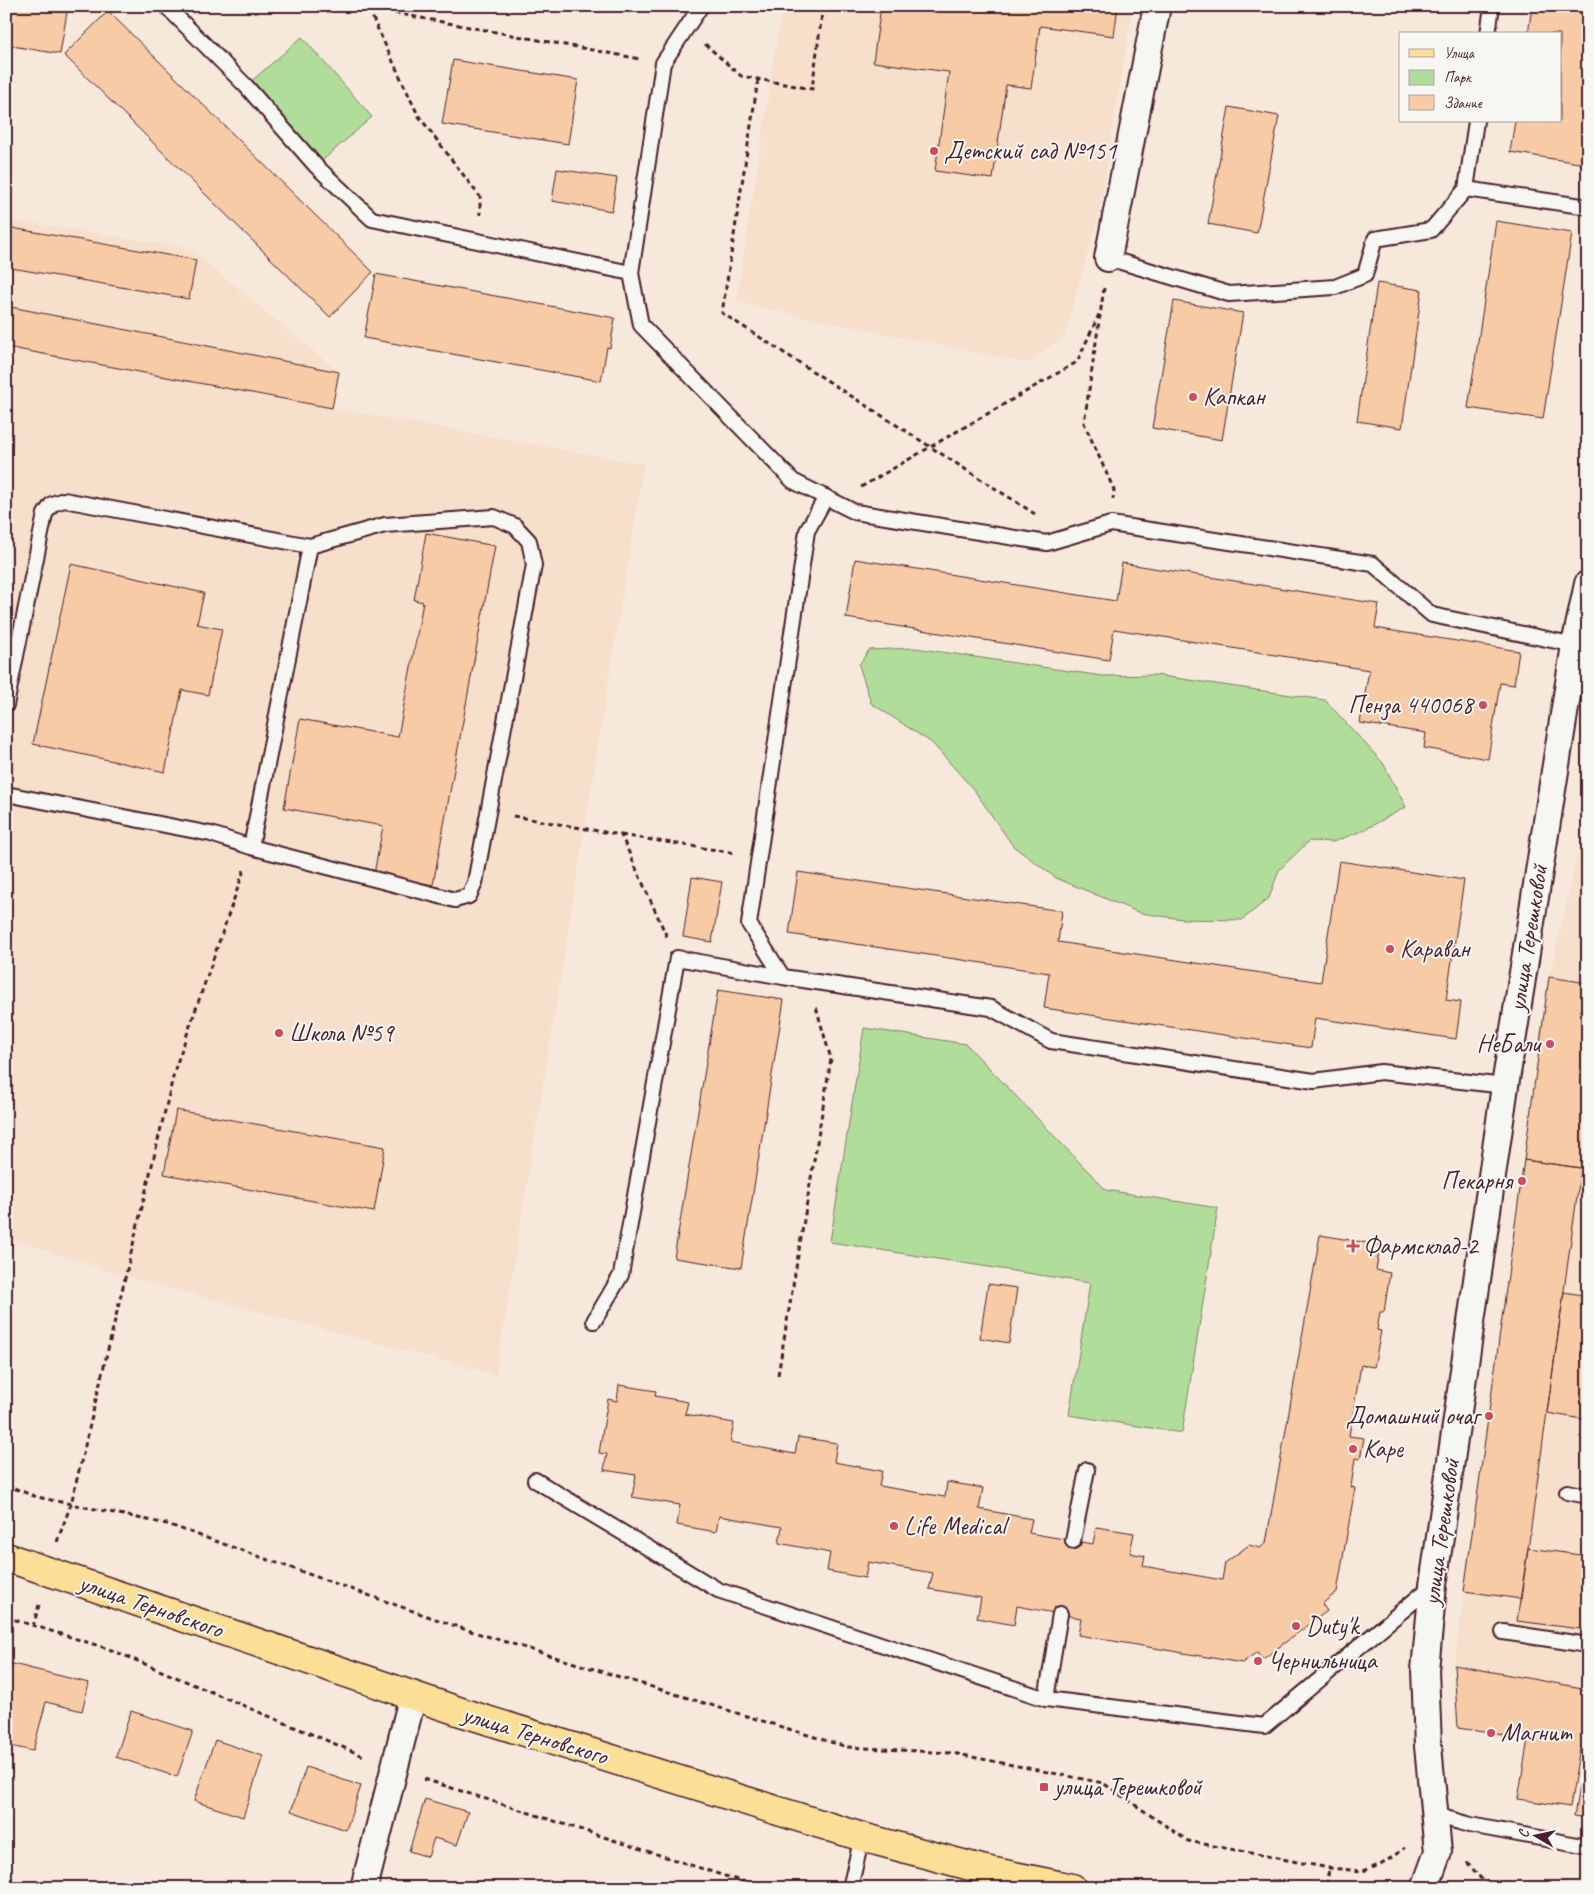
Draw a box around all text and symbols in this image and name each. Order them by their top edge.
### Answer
legend [1399,32,1562,122]
text: Улица [1444,44,1475,63]
text: Парк [1444,68,1472,87]
text: Здание [1444,94,1483,113]
place label: Детский сад №151 [944,135,1118,167]
marker: Детский сад №151 [928,145,940,157]
place label: Капкан [1203,381,1266,413]
marker: Капкан [1187,391,1199,403]
place label: Пенза 440068 [1348,689,1476,721]
marker: Пенза 440068 [1477,699,1489,711]
street label: улица Терешковой [1500,861,1556,1015]
place label: Караван [1400,933,1471,965]
marker: Караван [1384,943,1396,955]
place label: Школа №59 [289,1017,395,1049]
marker: Школа №59 [273,1027,285,1039]
place label: НеБали [1477,1028,1542,1060]
marker: НеБали [1544,1038,1556,1050]
place label: Пекарня [1441,1165,1514,1197]
marker: Пекарня [1516,1175,1528,1187]
place label: Фармсклад-2 [1363,1230,1480,1262]
marker: Фармсклад-2 [1347,1240,1359,1252]
place label: Домашний очаг [1346,1400,1483,1432]
marker: Домашний очаг [1483,1410,1495,1422]
place label: Каре [1363,1433,1405,1465]
marker: Каре [1347,1443,1359,1455]
street label: улица Терешковой [1415,1455,1467,1609]
place label: Life Medical [904,1510,1010,1542]
marker: Life Medical [888,1520,900,1532]
street label: улица Терновского [73,1566,228,1646]
place label: Duty'k [1306,1610,1360,1642]
marker: Duty'k [1290,1620,1302,1632]
place label: Чернильница [1268,1645,1379,1677]
marker: Чернильница [1252,1655,1264,1667]
street label: улица Терновского [457,1697,612,1773]
place label: Магнит [1501,1717,1573,1749]
marker: Магнит [1485,1727,1497,1739]
place label: улица Терешковой [1052,1771,1203,1803]
marker: улица Терешковой [1038,1781,1050,1793]
north arrow [1512,1812,1562,1862]
text: С [1515,1827,1533,1839]

